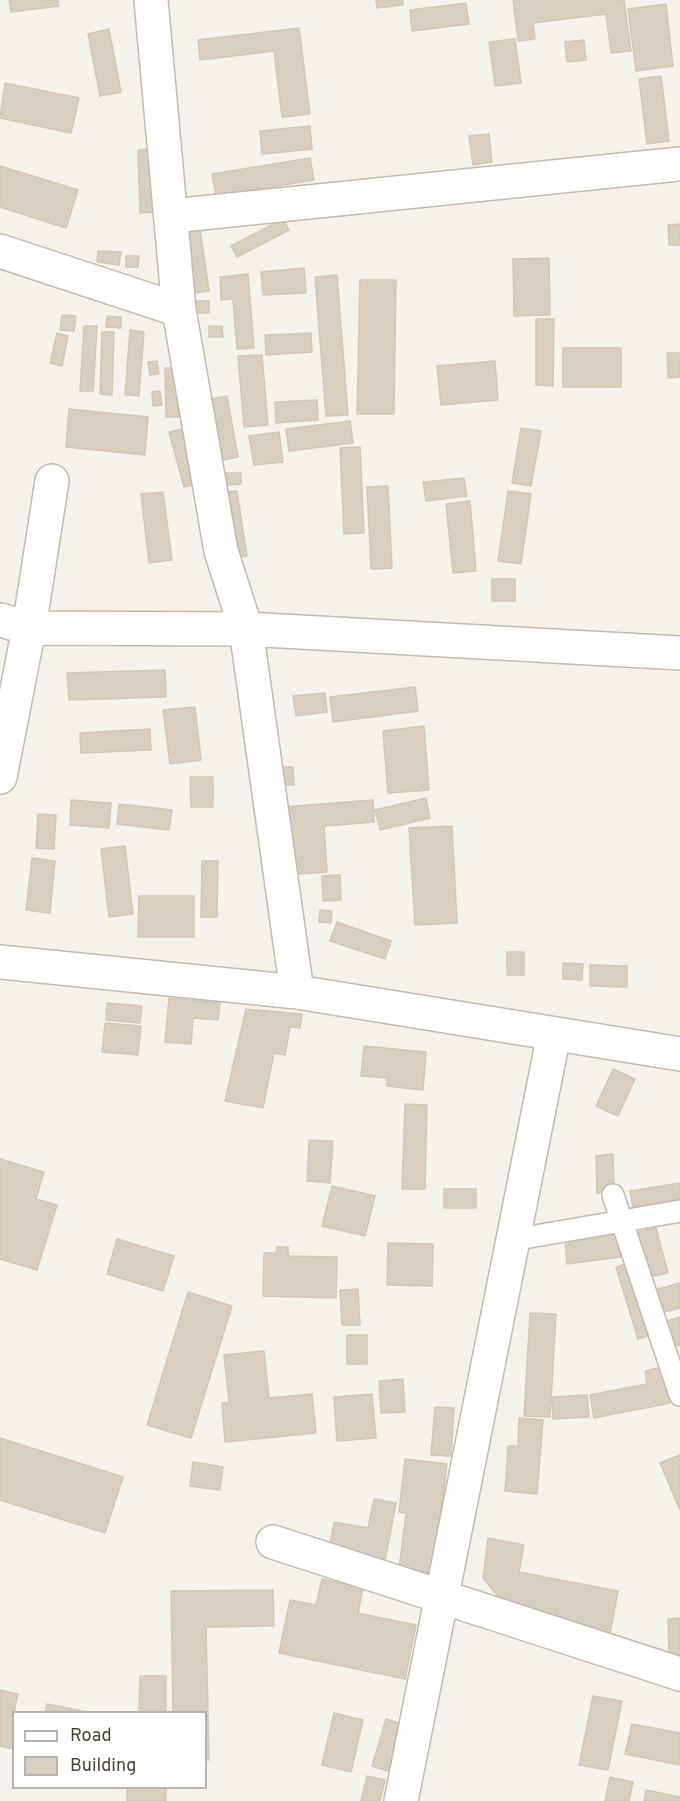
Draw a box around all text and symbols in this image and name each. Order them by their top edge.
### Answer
legend [12,1711,207,1789]
text: Road [70,1725,112,1748]
text: Building [70,1755,136,1778]

